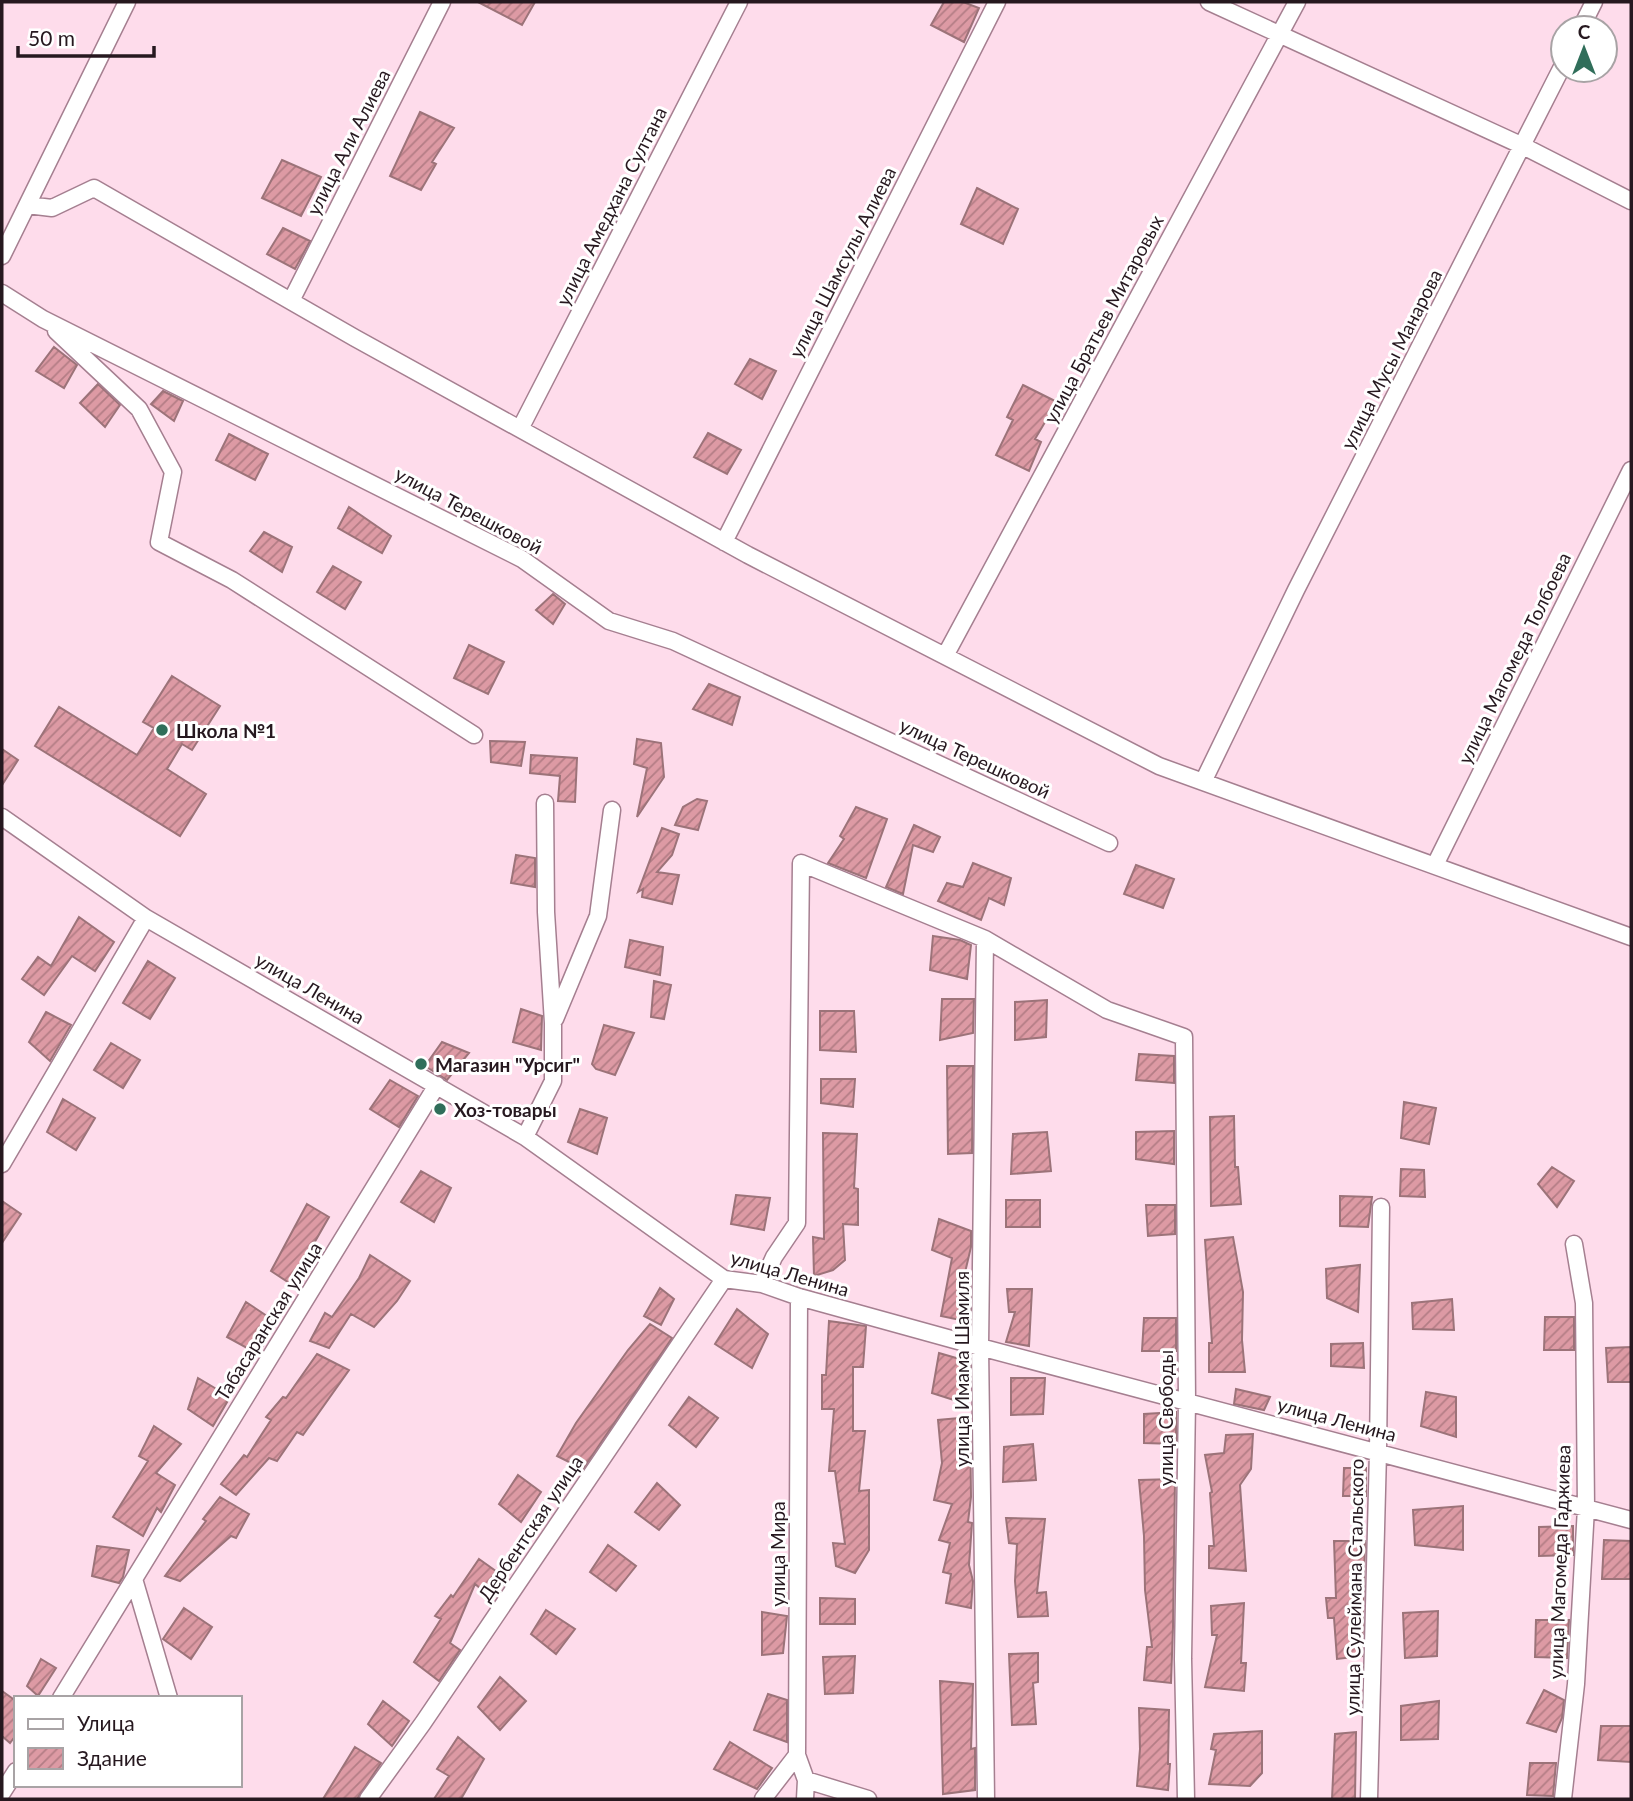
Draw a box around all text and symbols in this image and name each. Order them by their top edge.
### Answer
scale bar [18,14,154,58]
north arrow [1549,14,1619,84]
text: С [1578,20,1591,43]
text: 50 m [28,25,75,50]
street label: улица Али Алиева [301,65,395,219]
street label: улица Амедхана Султана [551,103,671,309]
street label: улица Шамсулы Алиева [784,163,900,361]
street label: улица Братьев Митаровых [1038,210,1168,427]
street label: улица Мусы Манарова [1336,265,1446,453]
street label: улица Терешковой [391,461,547,559]
street label: улица Магомеда Толбоева [1453,548,1575,768]
street label: улица Терешковой [896,713,1054,803]
place label: Школа №1 [176,719,276,742]
marker: Школа №1 [154,722,170,738]
street label: улица Ленина [251,948,369,1028]
place label: Магазин "Урсиг" [435,1053,580,1076]
marker: Магазин "Урсиг" [413,1056,429,1072]
place label: Хоз-товары [454,1098,557,1121]
marker: Хоз-товары [432,1101,448,1117]
street label: Табасаранская улица [210,1237,326,1405]
street label: улица Ленина [728,1245,852,1301]
street label: улица Имама Шамиля [950,1271,973,1467]
street label: улица Свободы [1154,1350,1177,1486]
street label: улица Ленина [1275,1392,1399,1446]
street label: улица Магомеда Гаджиева [1543,1444,1575,1680]
street label: Дербентская улица [473,1451,587,1605]
street label: улица Сулеймана Стальского [1340,1458,1368,1716]
street label: улица Мира [766,1501,789,1607]
legend [14,1696,242,1787]
text: Улица [77,1710,135,1735]
text: Здание [77,1745,147,1770]

